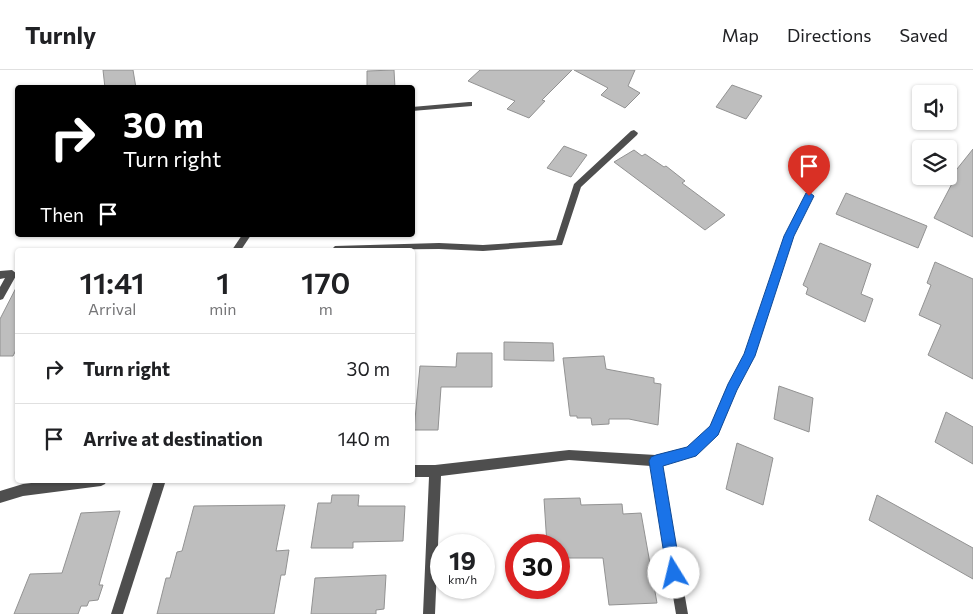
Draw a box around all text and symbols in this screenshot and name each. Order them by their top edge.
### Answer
text: Turnly [25,20,96,49]
text: Map [722,24,759,46]
text: Directions [787,24,871,46]
text: Saved [899,24,948,46]
map controls [912,85,957,185]
button: sound [912,85,957,130]
text: 30 m [123,102,204,145]
icon: right [40,105,105,170]
button: layers [912,140,957,185]
text: Turn right [123,145,221,172]
pin [788,145,830,196]
icon: arrive [795,152,823,180]
icon: arrive [94,200,122,228]
text: Then [40,203,84,226]
text: 11:41 [80,263,145,300]
text: 1 [216,263,230,300]
text: 170 [301,263,350,300]
text: Arrival [88,299,136,318]
text: min [209,299,237,318]
text: m [319,299,333,318]
icon: right [40,355,68,383]
text: Turn right [83,357,170,380]
text: 30 m [347,357,390,380]
icon: arrive [40,425,68,453]
text: Arrive at destination [83,427,263,450]
text: 140 m [338,427,390,450]
speed limit sign: 30 [505,534,570,599]
text: 19 [449,545,476,575]
position arrow [647,546,699,598]
text: km/h [448,572,477,586]

